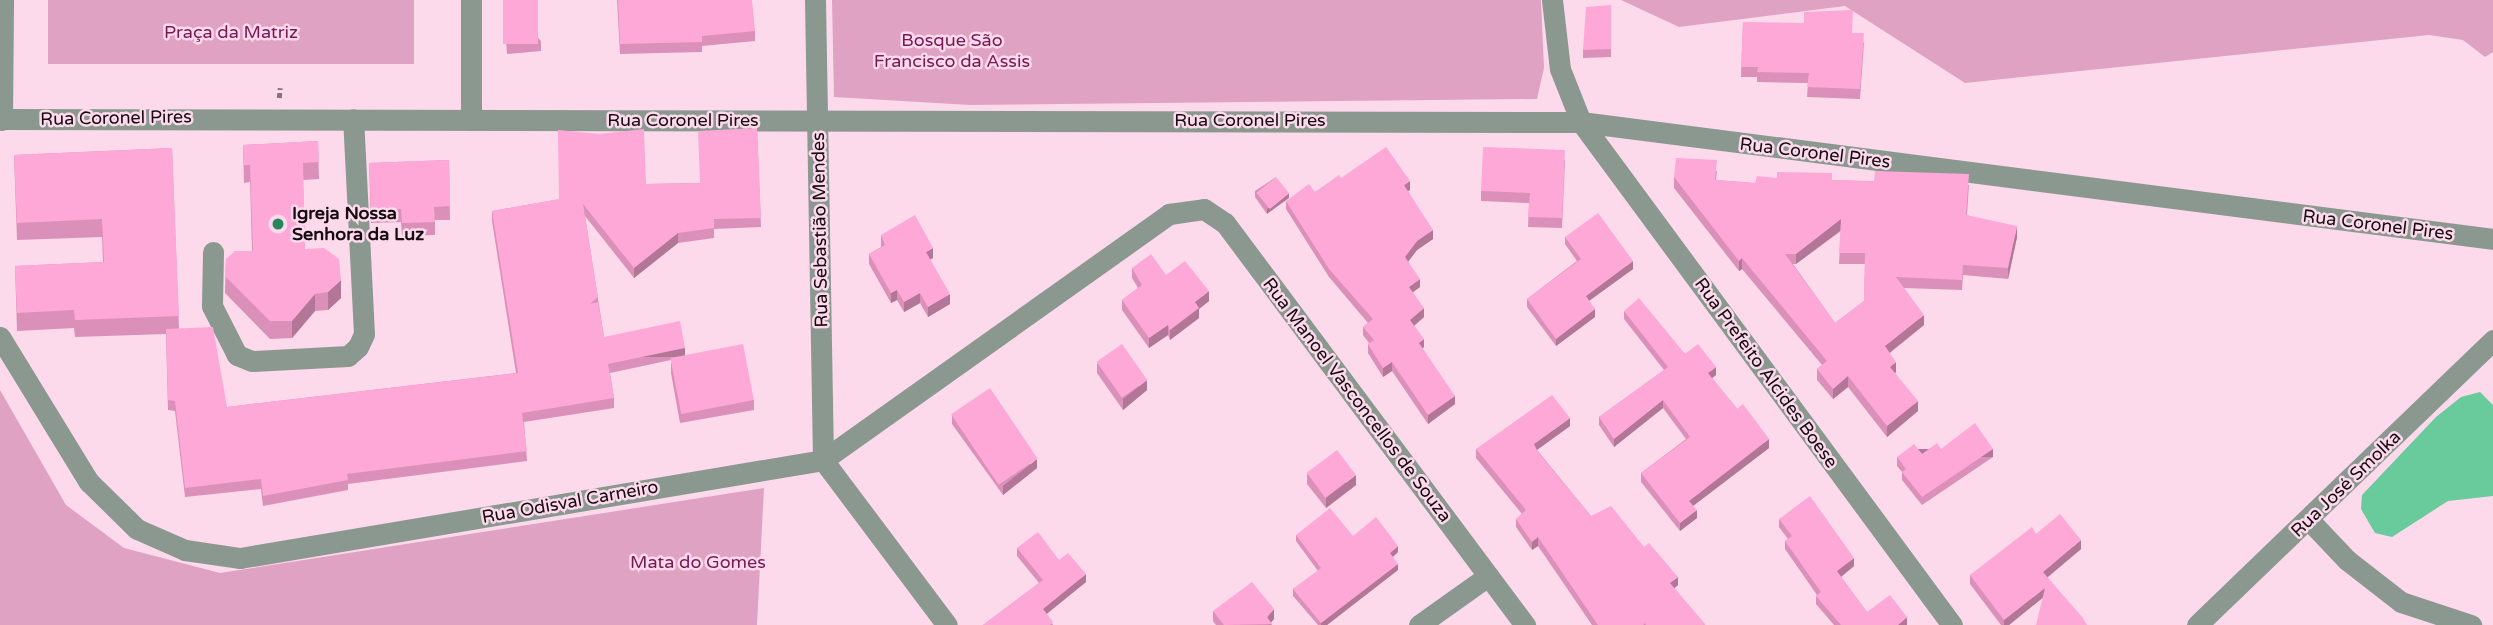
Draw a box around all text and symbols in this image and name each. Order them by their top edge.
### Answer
park label: Praça da Matriz [164,21,298,43]
park label: Bosque São Francisco da Assis [874,30,1030,72]
street label: Rua Coronel Pires [40,106,192,130]
street label: Rua Coronel Pires [607,109,759,131]
street label: Rua Coronel Pires [1174,109,1326,131]
street label: Rua Sebastião Mendes [807,132,833,328]
street label: Rua Coronel Pires [1738,133,1892,173]
place label: Igreja Nossa Senhora da Luz [292,203,424,246]
street label: Rua Coronel Pires [2301,205,2455,245]
marker: Igreja Nossa Senhora da Luz [270,216,286,232]
street label: Rua Manoel Vasconcellos de Souza [1258,274,1456,526]
street label: Rua Prefeito Alcides Boese [1690,274,1842,472]
street label: Rua José Smolka [2287,426,2405,542]
street label: Rua Odisval Carneiro [480,476,660,528]
park label: Mata do Gomes [630,551,766,573]

